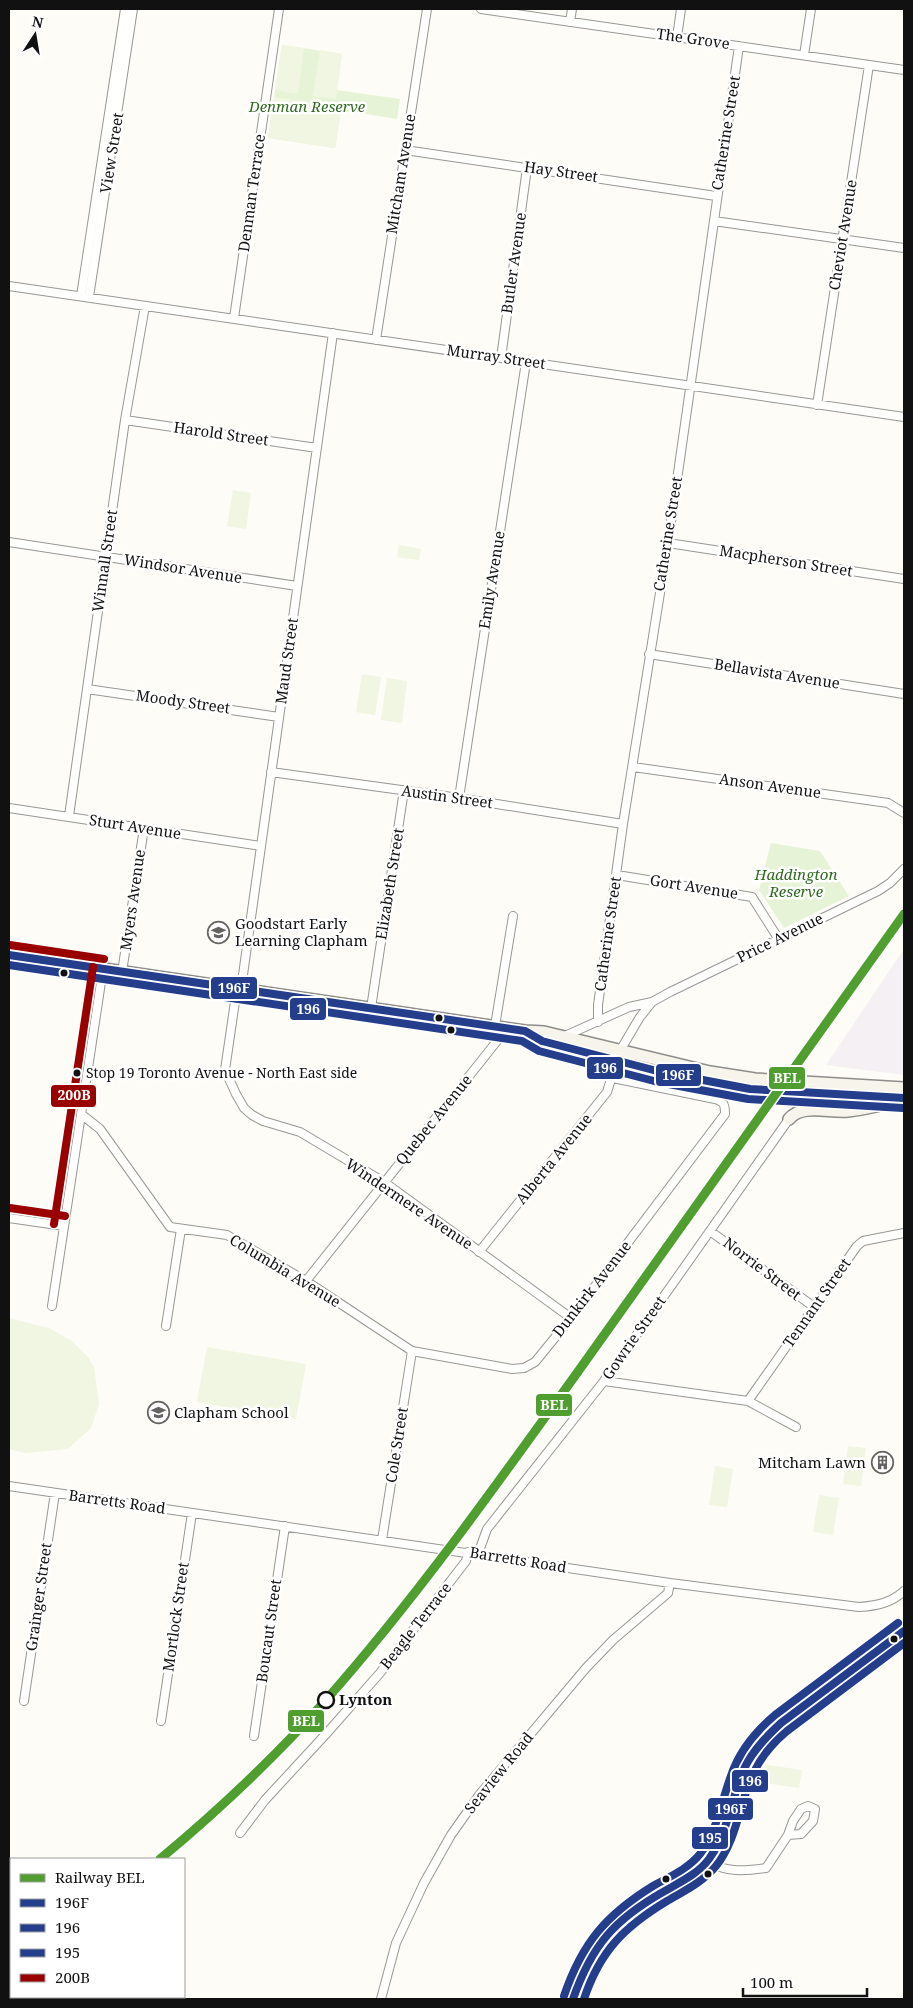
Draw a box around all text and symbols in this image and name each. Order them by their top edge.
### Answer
north arrow [10,10,60,60]
text: N [30,11,45,32]
street label: The Grove [655,23,731,53]
street label: Catherine Street [706,74,744,192]
park label: Denman Reserve [248,96,366,116]
street label: View Street [95,111,127,195]
street label: Mitcham Avenue [381,112,419,235]
street label: Denman Terrace [233,133,269,253]
street label: Hay Street [523,156,599,186]
street label: Cheviot Avenue [823,178,861,292]
street label: Butler Avenue [496,211,530,315]
street label: Murray Street [445,339,547,373]
street label: Harold Street [172,416,270,450]
street label: Catherine Street [648,475,686,593]
street label: Winnall Street [87,508,121,613]
street label: Emily Avenue [473,529,509,630]
street label: Macpherson Street [718,540,854,580]
street label: Windsor Avenue [123,549,244,587]
street label: Maud Street [270,616,302,705]
street label: Bellavista Avenue [713,653,841,693]
street label: Moody Street [135,685,231,718]
street label: Anson Avenue [718,768,822,802]
street label: Austin Street [400,780,494,812]
street label: Sturt Avenue [88,809,183,843]
street label: Elizabeth Street [370,827,408,941]
street label: Myers Avenue [115,848,149,952]
park label: Haddington Reserve [754,864,837,901]
street label: Gort Avenue [649,869,740,903]
street label: Catherine Street [589,875,625,993]
street label: Price Avenue [733,908,826,967]
place label: Goodstart Early Learning Clapham [235,913,368,950]
school or university icon: Goodstart Early Learning Clapham [207,921,231,945]
unlabelled marker [59,968,69,978]
line badge: 196F [210,976,258,1000]
text: 196F [218,978,251,997]
line badge: 196 [289,997,327,1021]
text: 196 [296,999,320,1018]
unlabelled marker [434,1013,444,1023]
unlabelled marker [446,1025,456,1035]
line badge: 196 [586,1056,624,1080]
text: 196 [593,1058,617,1077]
place label: Stop 19 Toronto Avenue - North East side [86,1063,357,1082]
line badge: 196F [655,1063,702,1087]
text: 196F [662,1065,695,1084]
line badge: BEL [768,1066,806,1090]
marker: Stop 19 Toronto Avenue - North East side [72,1068,82,1078]
text: BEL [773,1068,801,1087]
street label: Quebec Avenue [391,1070,476,1169]
line badge: 200B [50,1084,97,1108]
text: 200B [57,1085,91,1104]
street label: Alberta Avenue [511,1109,596,1208]
street label: Windermere Avenue [342,1153,477,1253]
street label: Columbia Avenue [226,1229,345,1311]
street label: Norrie Street [720,1232,806,1304]
street label: Dunkirk Avenue [547,1236,635,1341]
street label: Tennant Street [778,1254,854,1351]
street label: Gowrie Street [597,1292,669,1383]
line badge: BEL [535,1393,573,1417]
text: BEL [540,1395,568,1414]
school or university icon: Clapham School [146,1401,170,1425]
place label: Clapham School [174,1402,289,1422]
street label: Cole Street [380,1406,412,1484]
building icon: Mitcham Lawn [870,1451,894,1475]
place label: Mitcham Lawn [758,1452,866,1472]
street label: Barretts Road [67,1484,167,1518]
street label: Grainger Street [21,1541,56,1652]
street label: Barretts Road [468,1541,568,1577]
street label: Mortlock Street [157,1561,193,1673]
street label: Boucaut Street [251,1578,285,1684]
street label: Beagle Terrace [375,1578,455,1673]
unlabelled marker [889,1634,899,1644]
place label: Lynton [339,1689,392,1709]
marker: Lynton [317,1691,335,1709]
line badge: BEL [287,1709,325,1733]
text: BEL [292,1711,320,1730]
street label: Seaview Road [459,1728,537,1817]
line badge: 196 [731,1769,769,1793]
text: 196 [738,1771,762,1790]
line badge: 196F [707,1797,754,1821]
text: 196F [715,1799,748,1818]
line badge: 195 [691,1826,729,1850]
text: 195 [698,1828,722,1847]
legend [10,1858,185,1998]
text: Railway BEL [55,1867,145,1887]
unlabelled marker [703,1869,713,1879]
unlabelled marker [661,1874,671,1884]
text: 196F [55,1892,89,1912]
text: 196 [55,1917,80,1937]
text: 195 [55,1942,80,1962]
scale bar [743,1966,867,1998]
text: 200B [55,1967,90,1987]
text: 100 m [750,1972,793,1992]

